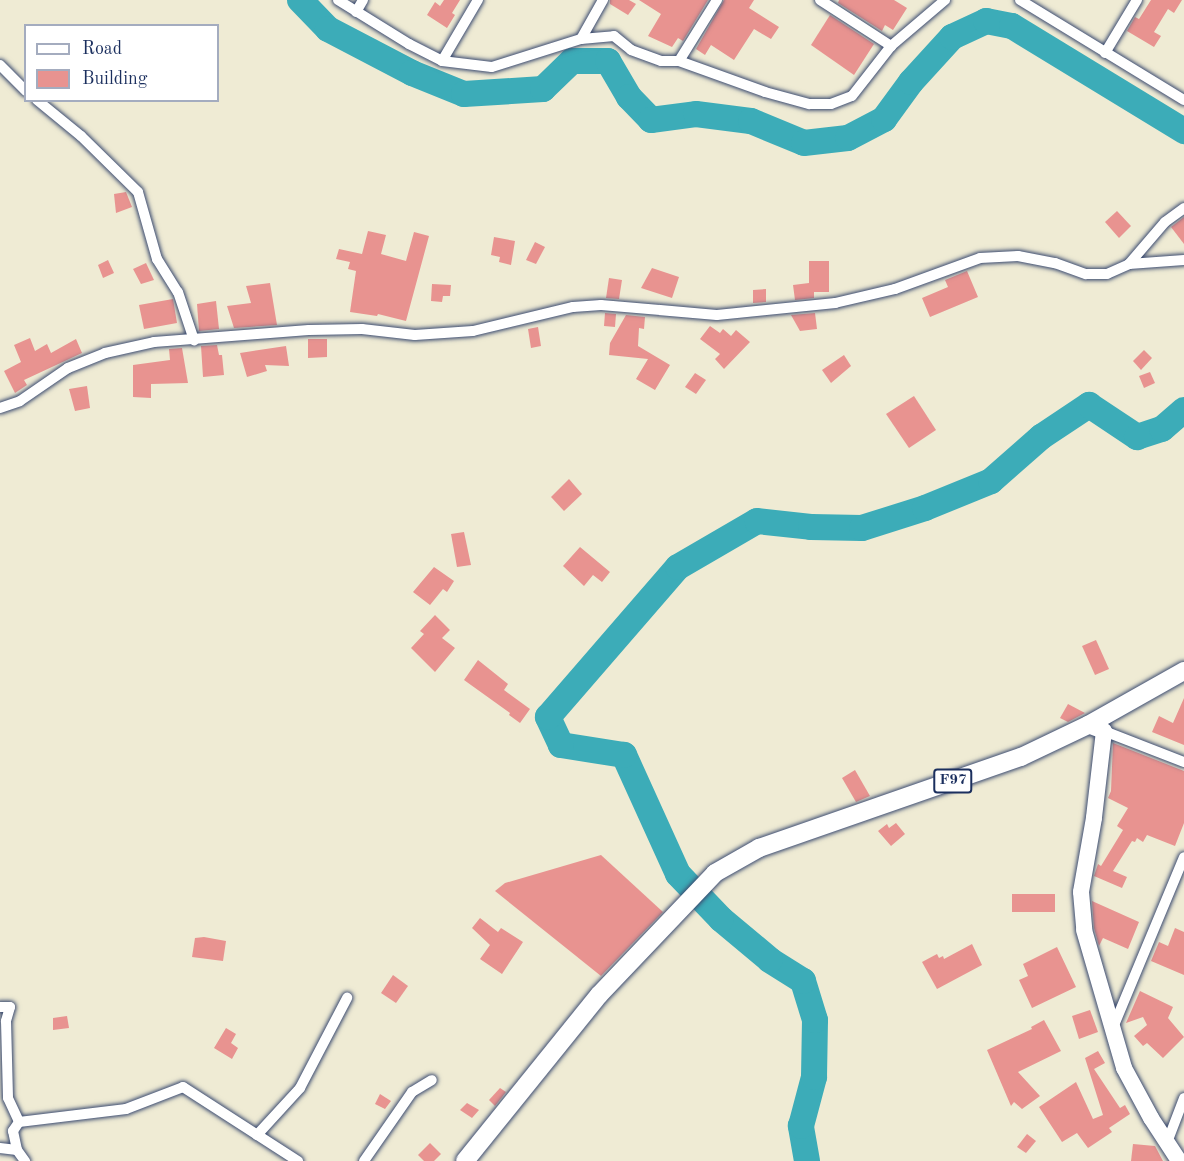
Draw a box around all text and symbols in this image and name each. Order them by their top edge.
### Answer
legend [24,24,219,102]
text: Road [82,40,122,58]
text: Building [82,70,147,88]
road number: F97 [932,769,974,793]

